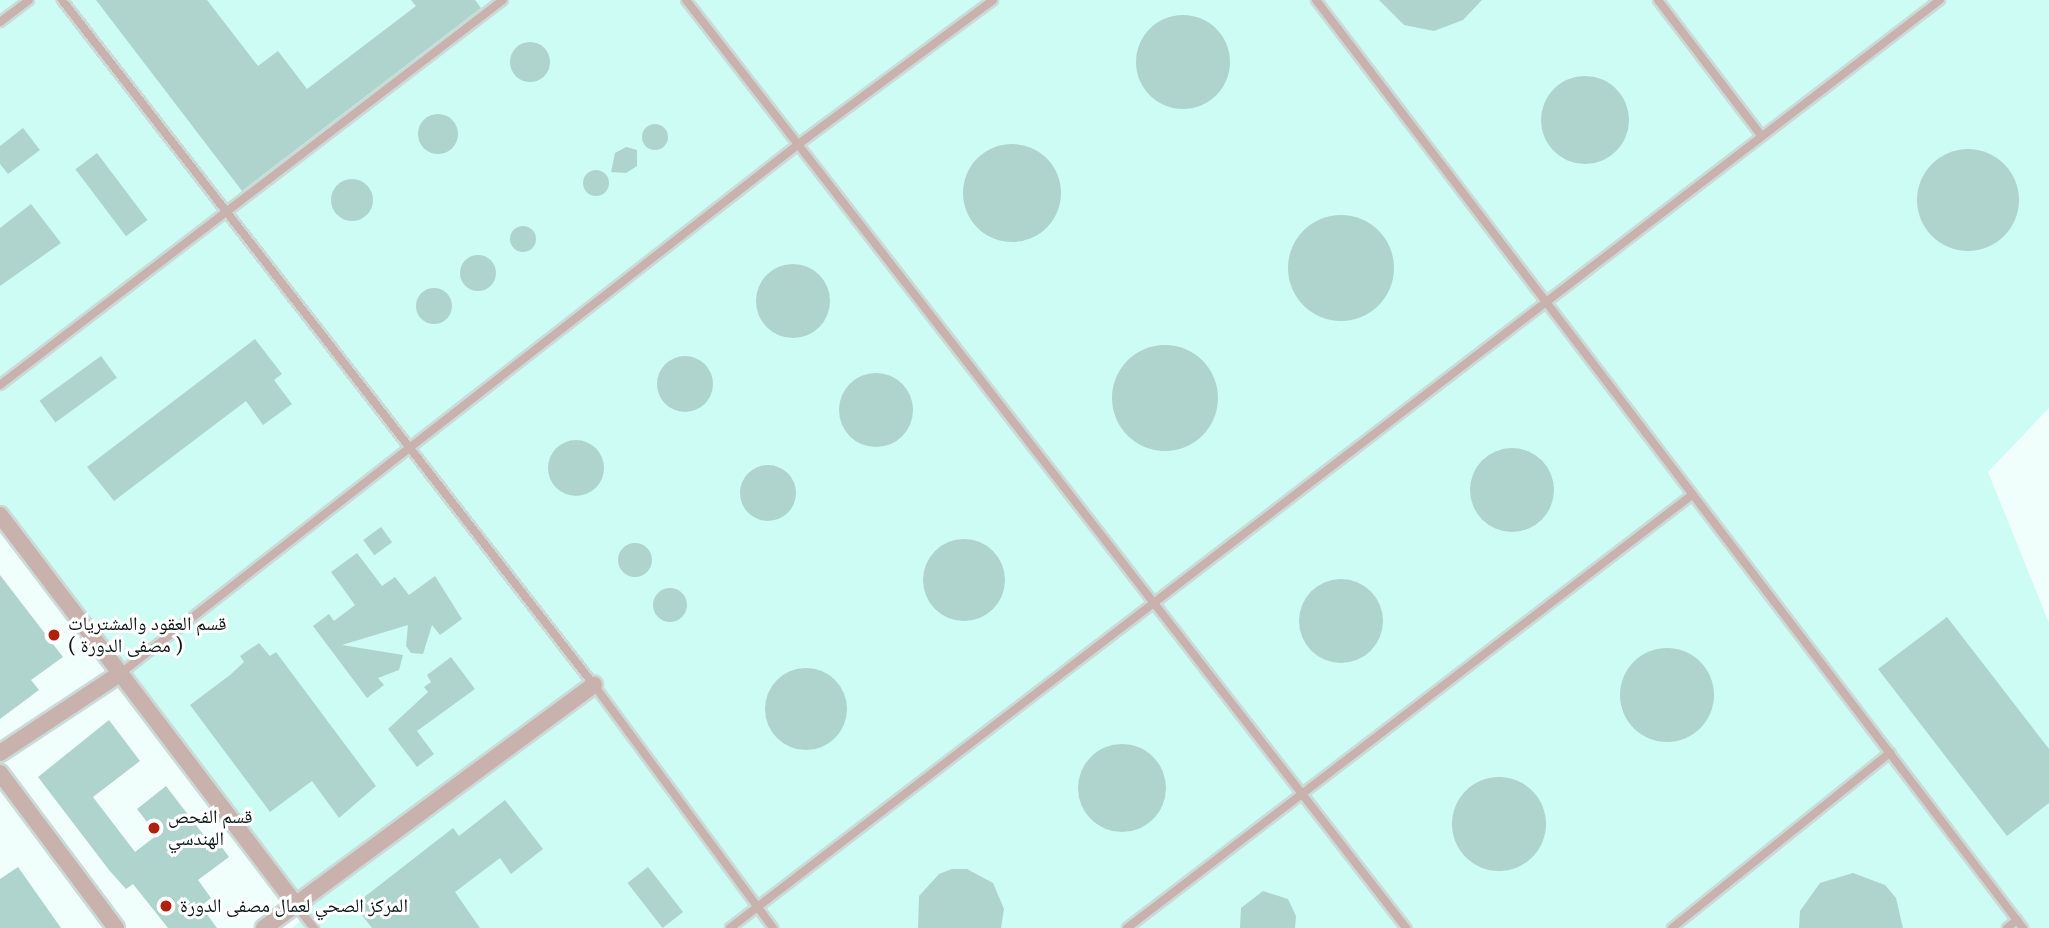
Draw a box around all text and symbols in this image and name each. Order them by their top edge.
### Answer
place label: قسم العقود والمشتريات ( مصفى الدورة ) [68,613,227,657]
marker: قسم العقود والمشتريات ( مصفى الدورة ) [46,627,62,643]
place label: قسم الفحص الهندسي [168,806,253,850]
marker: قسم الفحص الهندسي [146,820,162,836]
place label: المركز الصحي لعمال مصفى الدورة [180,895,408,917]
marker: المركز الصحي لعمال مصفى الدورة [158,898,174,914]

